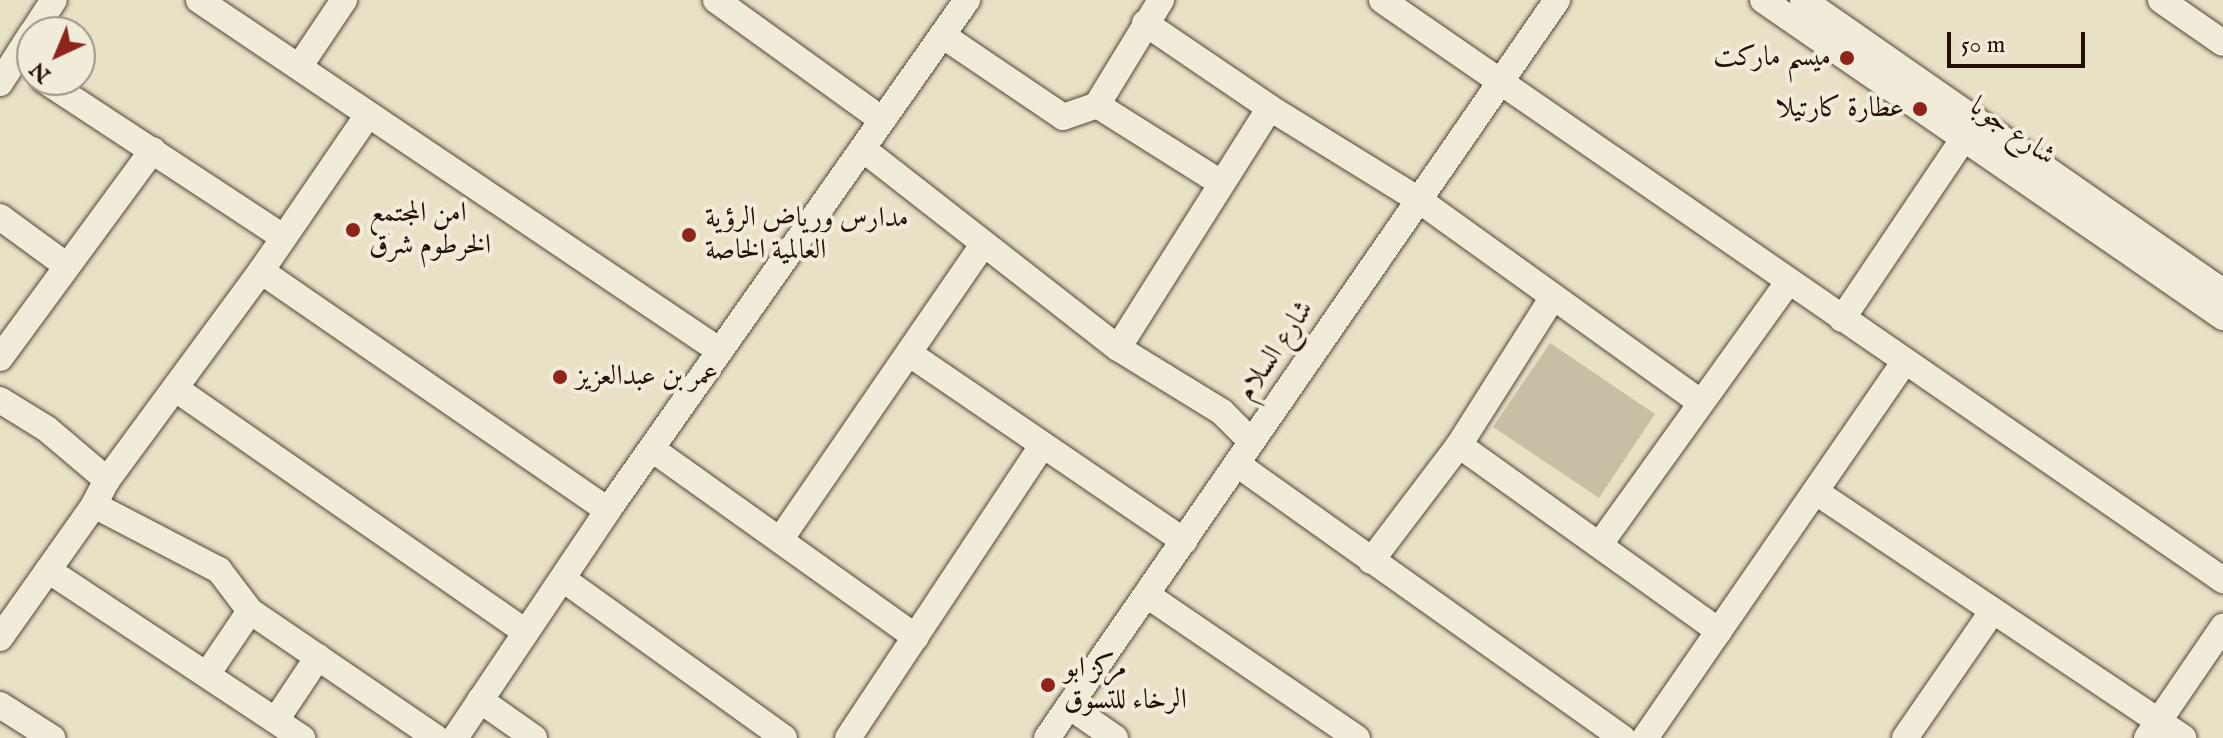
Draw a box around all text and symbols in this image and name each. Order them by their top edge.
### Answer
north arrow [16,16,96,96]
scale bar [1951,16,2089,66]
text: 50 m [1961,30,2005,61]
place label: ميسم ماركت [1713,41,1831,75]
marker: ميسم ماركت [1838,49,1856,67]
text: N [24,55,57,89]
street label: شارع جوبا [1963,90,2061,174]
place label: عطارة كارتيلا [1775,92,1904,126]
marker: عطارة كارتيلا [1911,100,1929,118]
place label: امن المجتمع الخرطوم شرق [369,197,491,263]
place label: مدارس ورياض الرؤية العالمية الخاصة [705,202,909,268]
marker: امن المجتمع الخرطوم شرق [344,221,362,239]
marker: مدارس ورياض الرؤية العالمية الخاصة [680,226,698,244]
street label: شارع السلام [1230,295,1322,407]
place label: عمر بن عبدالعزيز [576,360,718,394]
marker: عمر بن عبدالعزيز [551,368,569,386]
place label: مركز ابو الرخاء للتسوق [1064,652,1187,718]
marker: مركز ابو الرخاء للتسوق [1039,676,1057,694]

